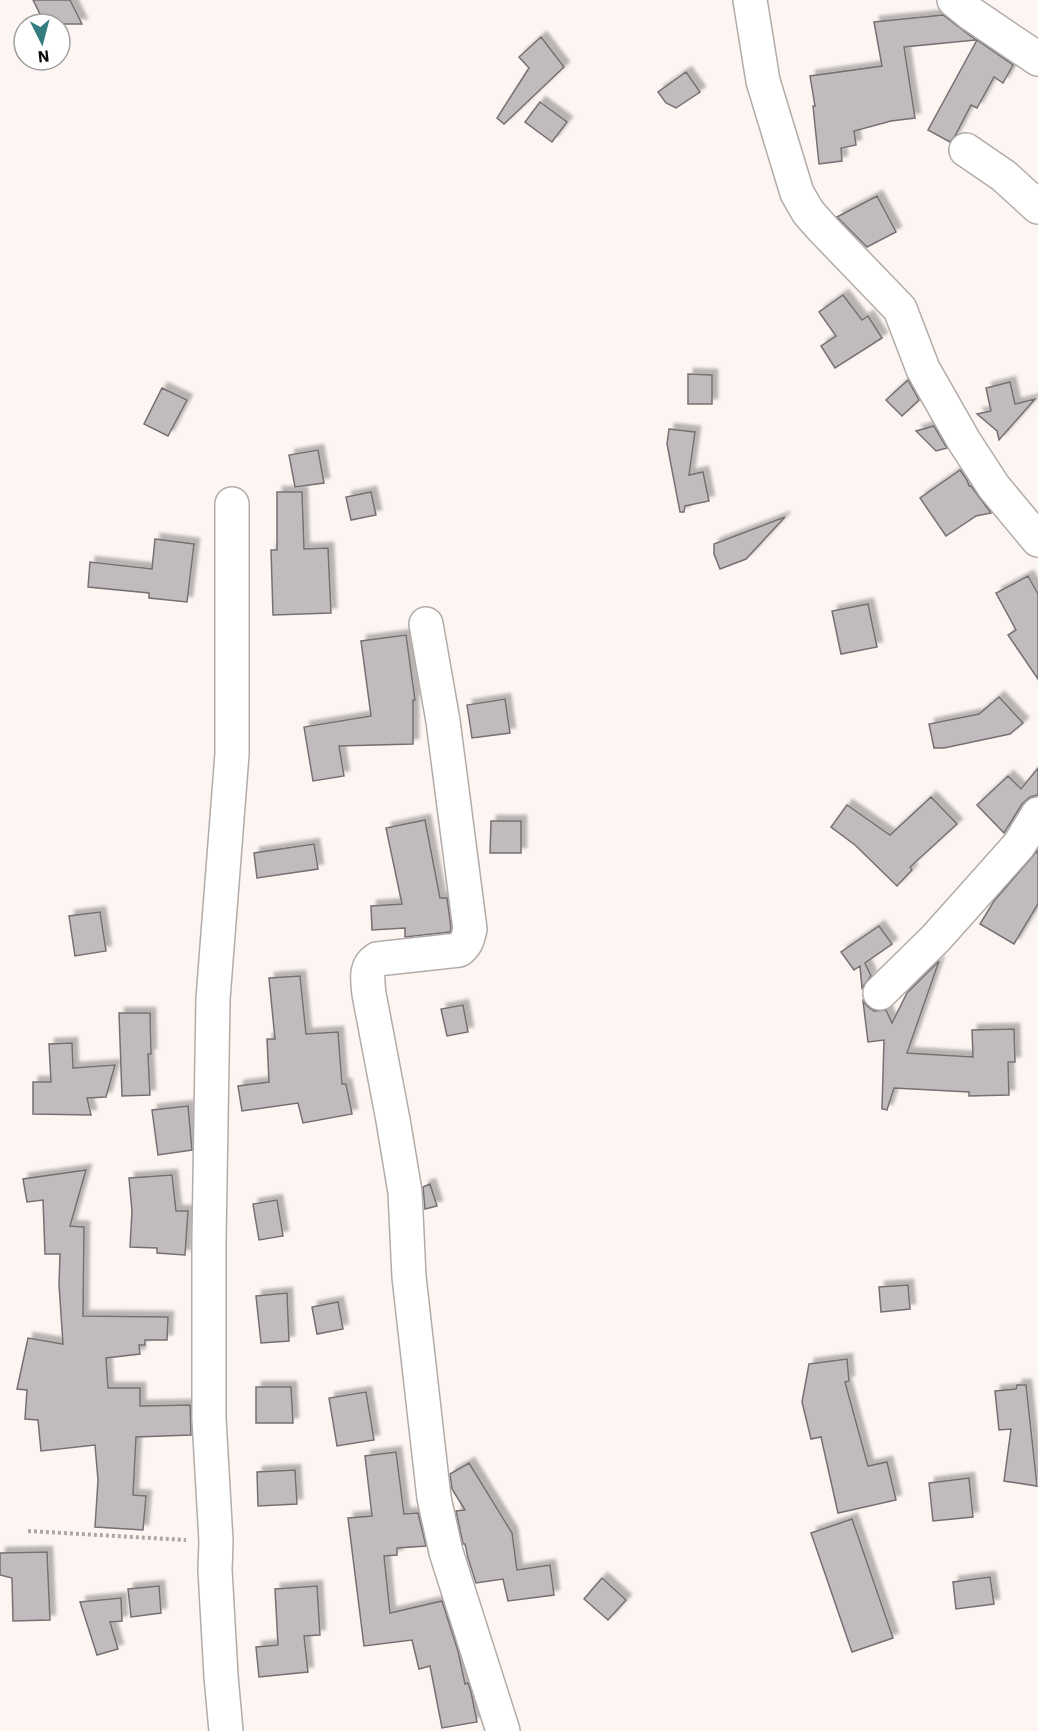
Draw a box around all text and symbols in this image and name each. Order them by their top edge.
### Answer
north arrow [12,12,72,72]
text: N [37,46,50,67]

